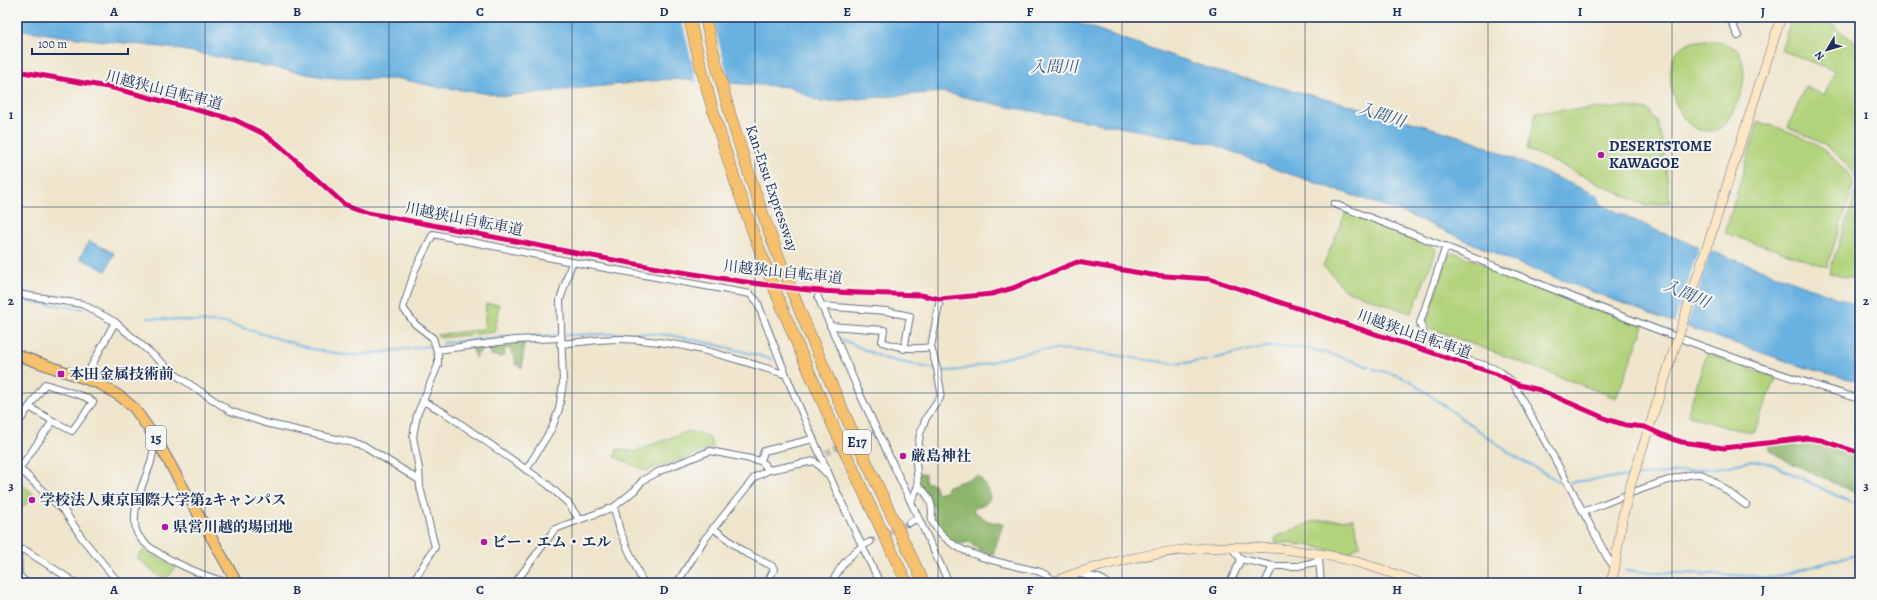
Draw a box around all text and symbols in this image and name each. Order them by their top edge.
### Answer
text: A [109,3,119,20]
text: B [293,3,301,20]
text: C [476,3,484,20]
text: D [659,3,669,20]
text: E [843,3,851,20]
text: F [1027,3,1034,20]
text: G [1209,3,1217,20]
text: H [1392,3,1402,20]
text: I [1578,3,1583,20]
text: J [1761,3,1765,20]
scale bar [32,30,128,56]
north arrow [1807,30,1847,70]
text: 100 m [38,36,67,52]
text: N [1811,48,1828,64]
water label: 入間川 [1030,56,1080,78]
street label: 川越狭山自転車道 [103,66,225,114]
water label: 入間川 [1355,97,1410,133]
text: 1 [9,106,14,123]
text: 1 [1864,106,1869,123]
street label: Kan-Etsu Expressway [741,122,803,254]
place label: DESERTSTOME KAWAGOE [1609,136,1712,173]
marker: DESERTSTOME KAWAGOE [1596,150,1606,160]
street label: 川越狭山自転車道 [403,198,525,240]
street label: 川越狭山自転車道 [722,256,844,288]
water label: 入間川 [1660,274,1715,314]
text: 2 [8,292,15,309]
text: 2 [1863,292,1870,309]
street label: 川越狭山自転車道 [1354,305,1474,363]
place label: 本田金属技術前 [69,364,174,384]
marker: 本田金属技術前 [56,369,66,379]
road number: 15 [146,426,166,450]
road number: E17 [843,430,871,454]
place label: 厳島神社 [911,446,971,466]
marker: 厳島神社 [898,451,908,461]
text: 3 [8,477,14,494]
text: 3 [1863,477,1869,494]
place label: 学校法人東京国際大学第2キャンパス [40,490,286,510]
marker: 学校法人東京国際大学第2キャンパス [27,495,37,505]
place label: 県営川越的場団地 [173,517,293,537]
marker: 県営川越的場団地 [160,522,170,532]
place label: ビー・エム・エル [492,532,611,552]
marker: ビー・エム・エル [479,537,489,547]
text: A [109,581,119,598]
text: B [293,581,301,598]
text: C [476,581,484,598]
text: D [659,581,669,598]
text: E [843,581,851,598]
text: F [1027,581,1034,598]
text: G [1209,581,1217,598]
text: H [1392,581,1402,598]
text: I [1578,581,1583,598]
text: J [1761,581,1765,598]

